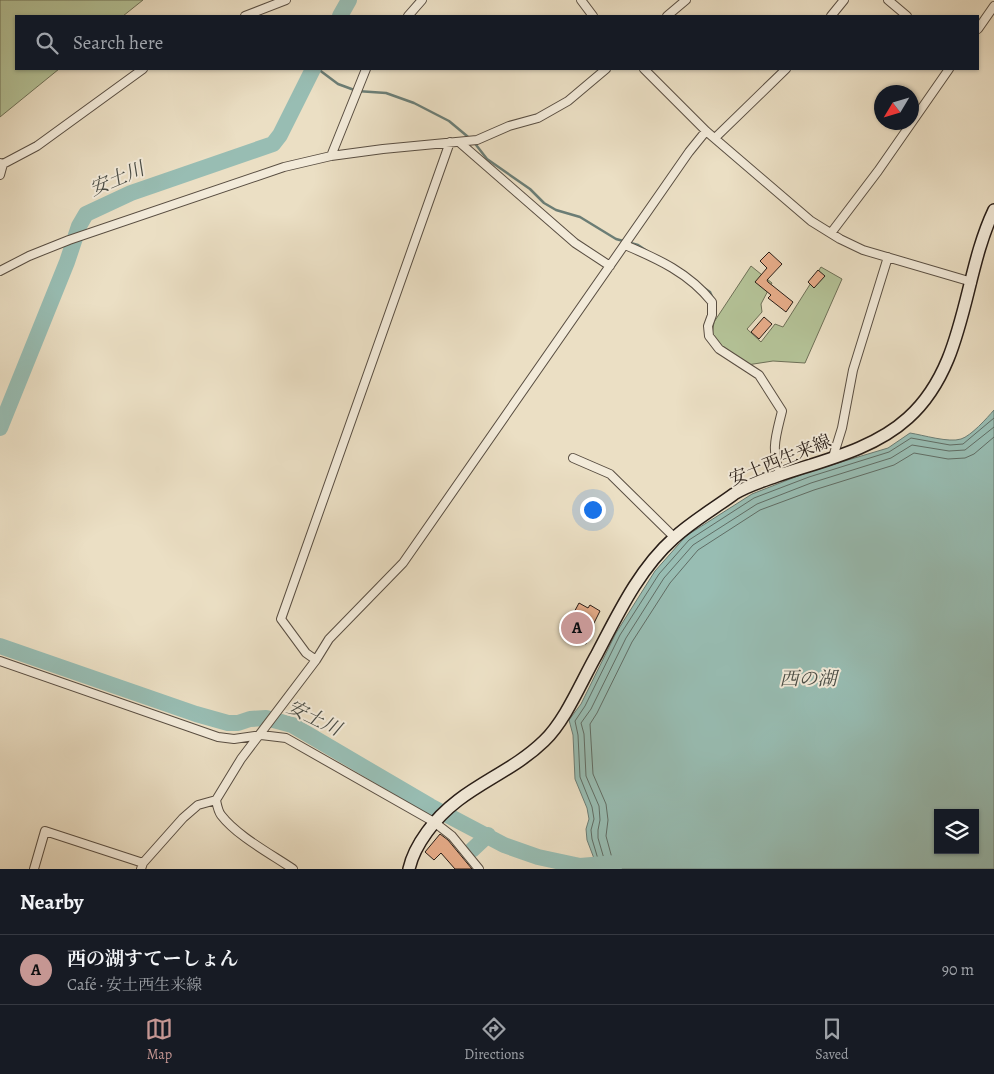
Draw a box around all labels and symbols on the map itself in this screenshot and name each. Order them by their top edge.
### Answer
north arrow [874,85,919,130]
water label: 安土川 [86,155,150,202]
street label: 安土西生来線 [725,429,835,491]
your location [580,497,606,523]
pin: A [561,609,593,647]
water label: 西の湖 [779,666,839,692]
water label: 安土川 [283,694,347,743]

